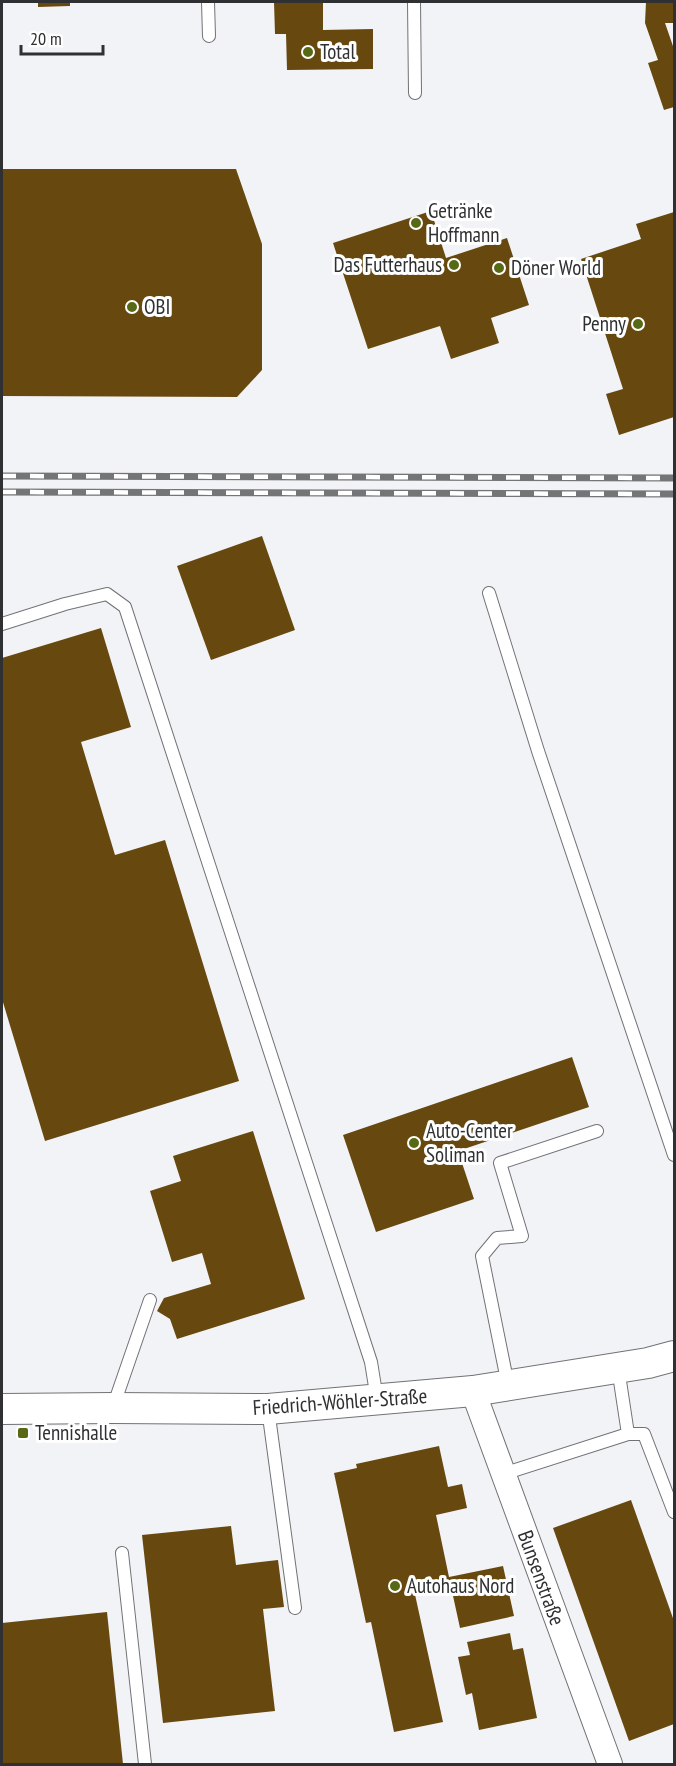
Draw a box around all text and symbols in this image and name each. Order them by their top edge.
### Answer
scale bar [21,18,104,56]
text: 20 m [30,27,62,50]
place label: Total [320,38,355,65]
marker: Total [301,45,315,59]
place label: Getränke Hoffmann [428,197,499,248]
marker: Getränke Hoffmann [409,216,423,230]
place label: Das Futterhaus [334,251,442,278]
place label: Döner World [511,254,601,281]
marker: Das Futterhaus [447,258,461,272]
marker: Döner World [492,261,506,275]
place label: OBI [144,293,170,320]
marker: OBI [125,300,139,314]
place label: Penny [582,310,626,337]
marker: Penny [631,317,645,331]
place label: Auto-Center Soliman [426,1117,513,1168]
marker: Auto-Center Soliman [407,1136,421,1150]
street label: Friedrich-Wöhler-Straße [252,1382,428,1421]
place label: Tennishalle [35,1419,117,1446]
marker: Tennishalle [16,1426,30,1440]
street label: Bunsenstraße [512,1527,571,1629]
place label: Autohaus Nord [407,1572,514,1599]
marker: Autohaus Nord [388,1579,402,1593]

